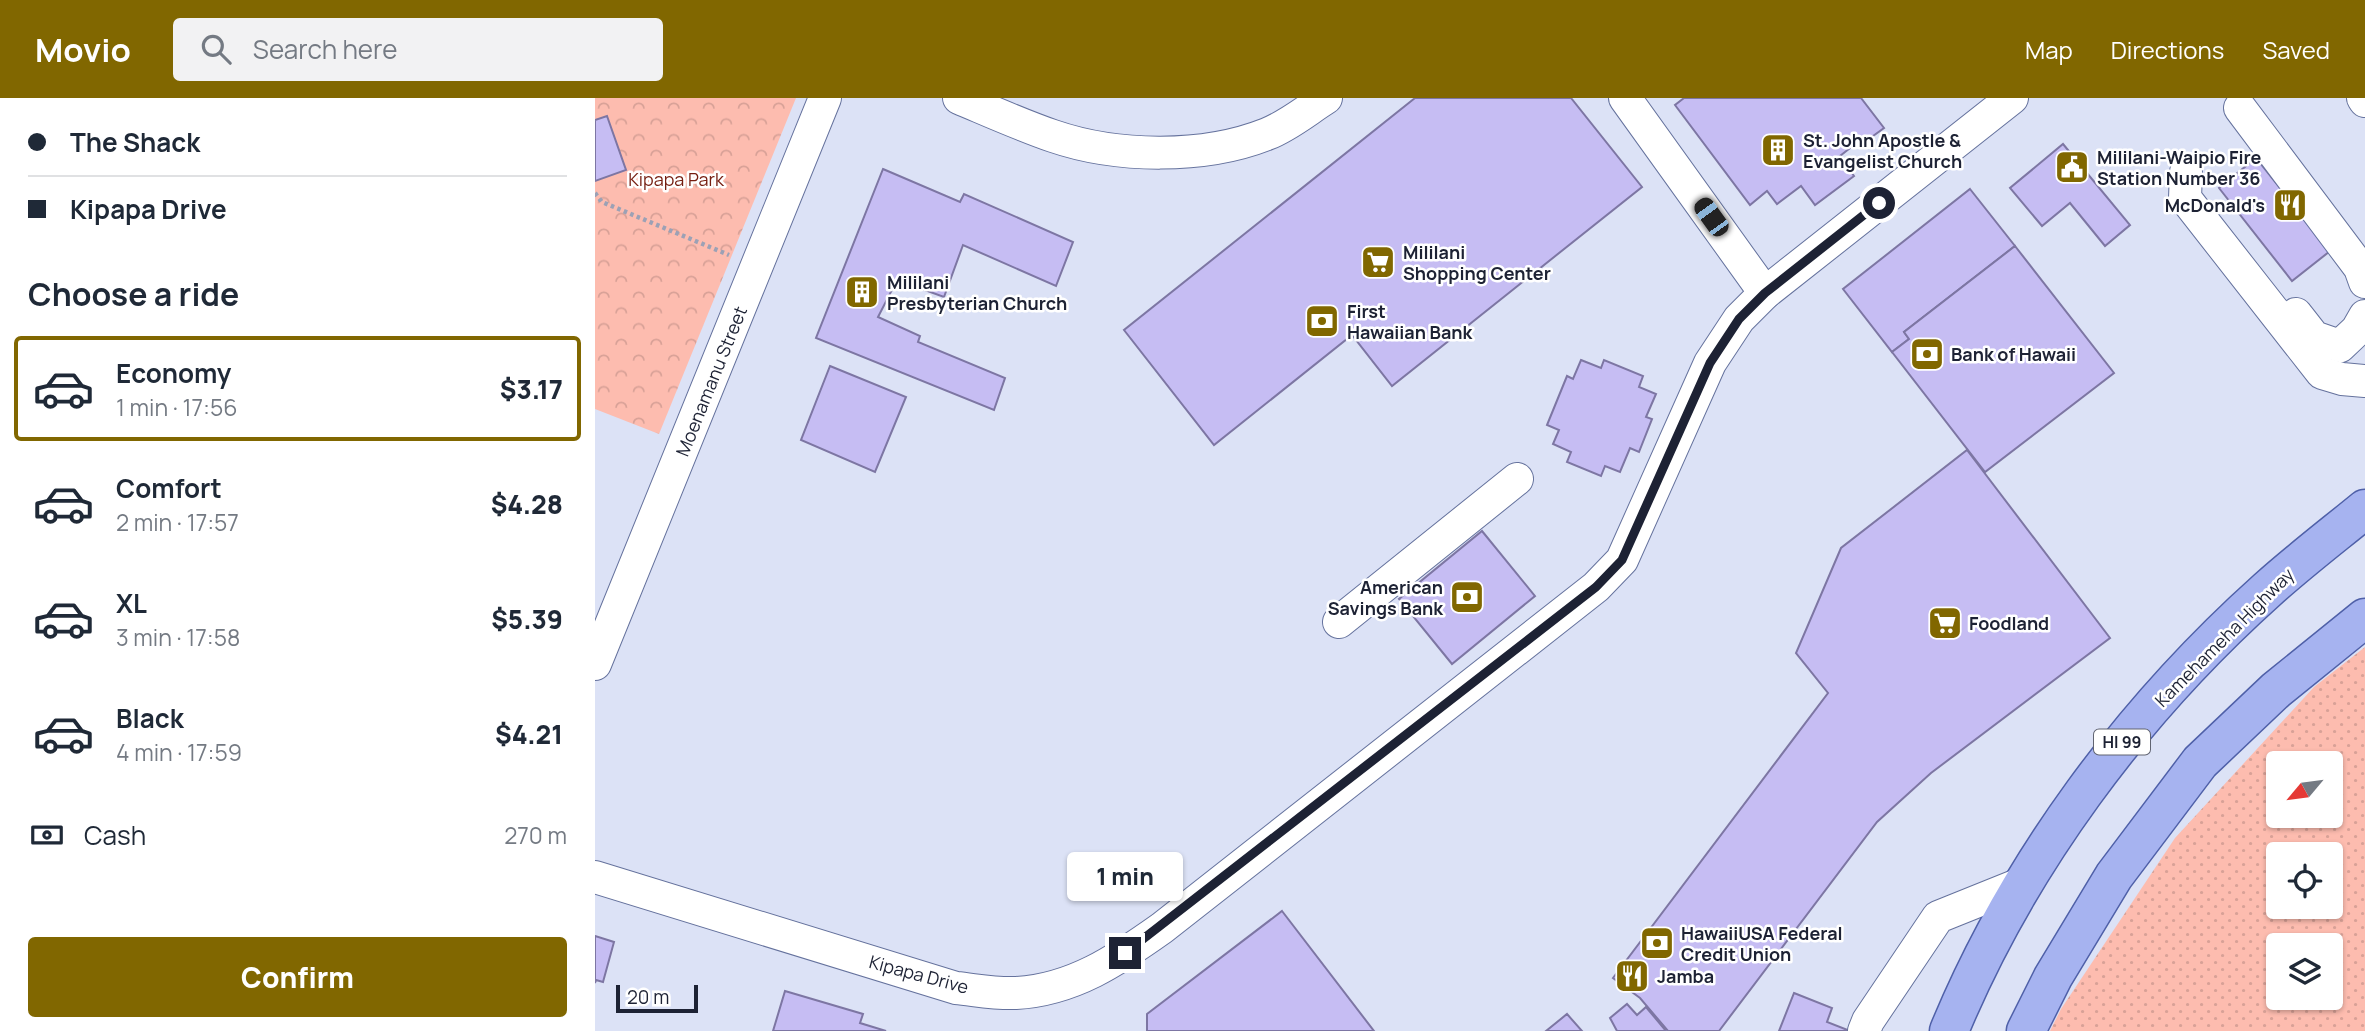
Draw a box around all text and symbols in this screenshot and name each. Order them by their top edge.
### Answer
search box [173,18,663,81]
text: Movio [35,27,131,72]
icon: search [197,30,235,68]
text: Search here [253,31,397,67]
text: Map [2025,33,2073,66]
text: Directions [2111,33,2224,66]
text: Saved [2262,33,2330,66]
text: The Shack [70,124,200,160]
place label: St. John Apostle & Evangelist Church [1803,128,1962,173]
building icon: St. John Apostle & Evangelist Church [1759,131,1797,169]
place label: Mililani-Waipio Fire Station Number 36 [2097,145,2262,190]
public building icon: Mililani-Waipio Fire Station Number 36 [2053,148,2091,186]
park label: Kipapa Park [628,167,725,191]
restaurant icon: McDonald's [2271,186,2309,224]
route start [1863,187,1895,219]
text: Kipapa Drive [70,191,227,227]
place label: McDonald's [2165,193,2265,217]
car [1691,194,1732,240]
place label: Mililani Shopping Center [1403,240,1551,285]
supermarket icon: Mililani Shopping Center [1359,243,1397,281]
place label: Mililani Presbyterian Church [887,270,1067,315]
text: Choose a ride [28,272,239,316]
building icon: Mililani Presbyterian Church [843,273,881,311]
place label: First Hawaiian Bank [1347,299,1474,344]
street label: Moenamanu Street [670,302,752,460]
bank icon: First Hawaiian Bank [1303,302,1341,340]
bank icon: Bank of Hawaii [1908,335,1946,373]
place label: Bank of Hawaii [1951,342,2076,366]
text: Economy [116,355,231,391]
icon: car [32,357,95,420]
text: $3.17 [500,371,563,407]
text: 1 min · 17:56 [116,391,237,423]
text: Comfort [116,470,222,506]
icon: car [32,472,95,535]
text: $4.28 [491,486,563,522]
text: 2 min · 17:57 [116,506,239,538]
street label: Kamehameha Highway [2149,562,2299,712]
place label: American Savings Bank [1328,575,1444,620]
bank icon: American Savings Bank [1448,578,1486,616]
text: XL [116,585,147,621]
icon: car [32,587,95,650]
text: $5.39 [491,601,563,637]
supermarket icon: Foodland [1926,604,1964,642]
place label: Foodland [1969,611,2049,635]
text: 3 min · 17:58 [116,621,240,653]
text: Black [116,700,184,736]
icon: car [32,702,95,765]
text: $4.21 [495,716,563,752]
road number: HI 99 [2094,730,2150,754]
text: 4 min · 17:59 [116,736,242,768]
north arrow [2266,751,2343,828]
map controls [2266,751,2343,1010]
icon: cash [28,816,66,854]
text: Cash [84,817,146,853]
text: 270 m [504,819,567,851]
button: locate [2266,842,2343,919]
callout: 1 min [1067,852,1183,900]
text: 1 min [1096,860,1154,892]
place label: HawaiiUSA Federal Credit Union [1681,921,1843,966]
bank icon: HawaiiUSA Federal Credit Union [1638,924,1676,962]
button: layers [2266,933,2343,1010]
button: Confirm [28,937,567,1017]
route end [1109,937,1141,969]
street label: Kipapa Drive [867,949,971,999]
restaurant icon: Jamba [1613,957,1651,995]
place label: Jamba [1657,964,1714,988]
scale bar [616,982,698,1014]
text: 20 m [627,984,669,1010]

